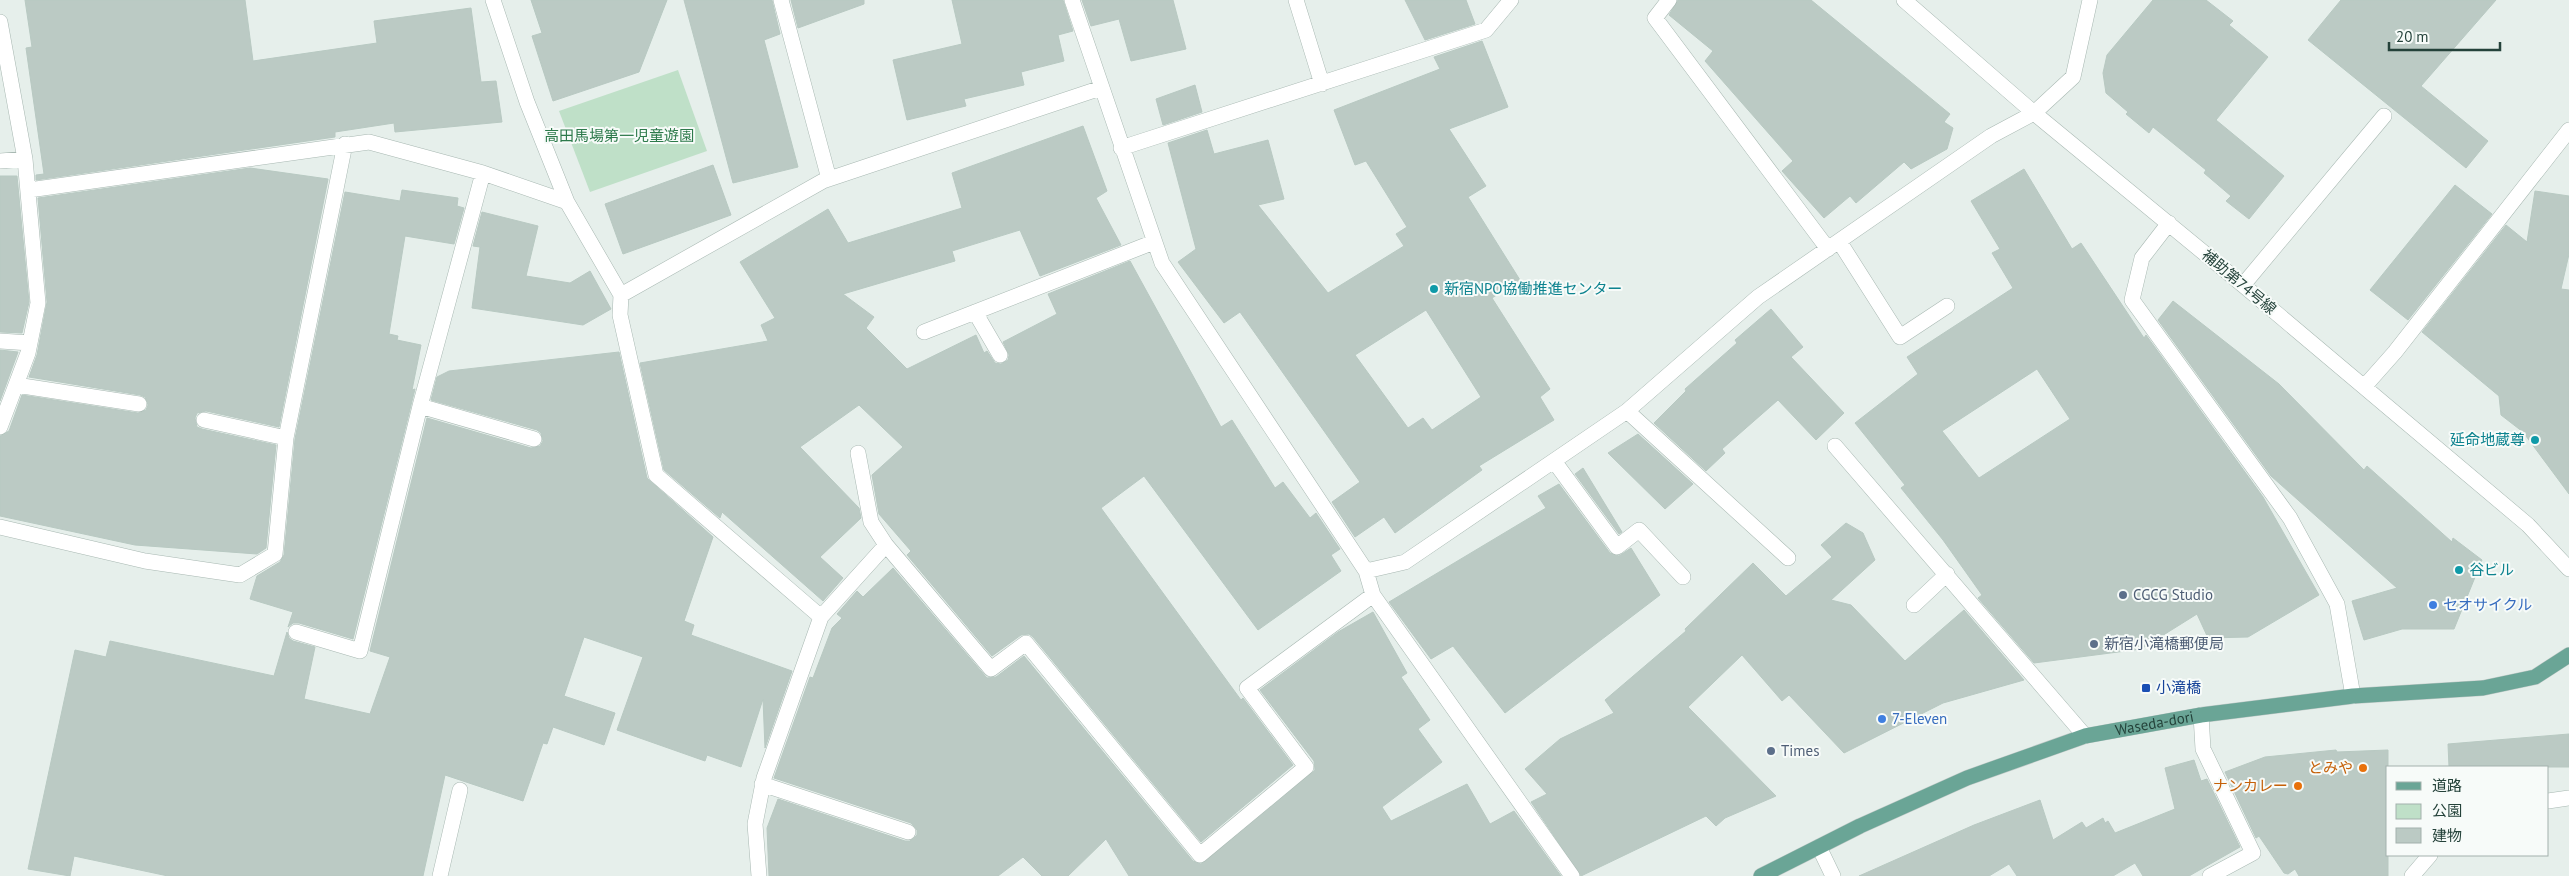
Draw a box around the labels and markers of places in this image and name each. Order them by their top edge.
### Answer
place label: 新宿NPO協働推進センター [1444,279,1623,298]
marker: 新宿NPO協働推進センター [1428,283,1440,295]
place label: 延命地蔵尊 [2450,430,2525,449]
marker: 延命地蔵尊 [2529,434,2541,446]
place label: 谷ビル [2469,560,2514,579]
marker: 谷ビル [2453,564,2465,576]
place label: CGCG Studio [2133,585,2213,604]
marker: CGCG Studio [2117,589,2129,601]
place label: セオサイクル [2443,595,2532,614]
marker: セオサイクル [2427,599,2439,611]
place label: 新宿小滝橋郵便局 [2104,634,2224,653]
marker: 新宿小滝橋郵便局 [2088,638,2100,650]
place label: 小滝橋 [2156,678,2201,697]
marker: 小滝橋 [2140,682,2152,694]
place label: 7-Eleven [1892,709,1947,728]
marker: 7-Eleven [1876,713,1888,725]
place label: Times [1781,741,1819,760]
marker: Times [1765,745,1777,757]
place label: とみや [2308,758,2353,777]
marker: とみや [2357,762,2369,774]
place label: ナンカレー [2213,776,2288,795]
marker: ナンカレー [2292,780,2304,792]

